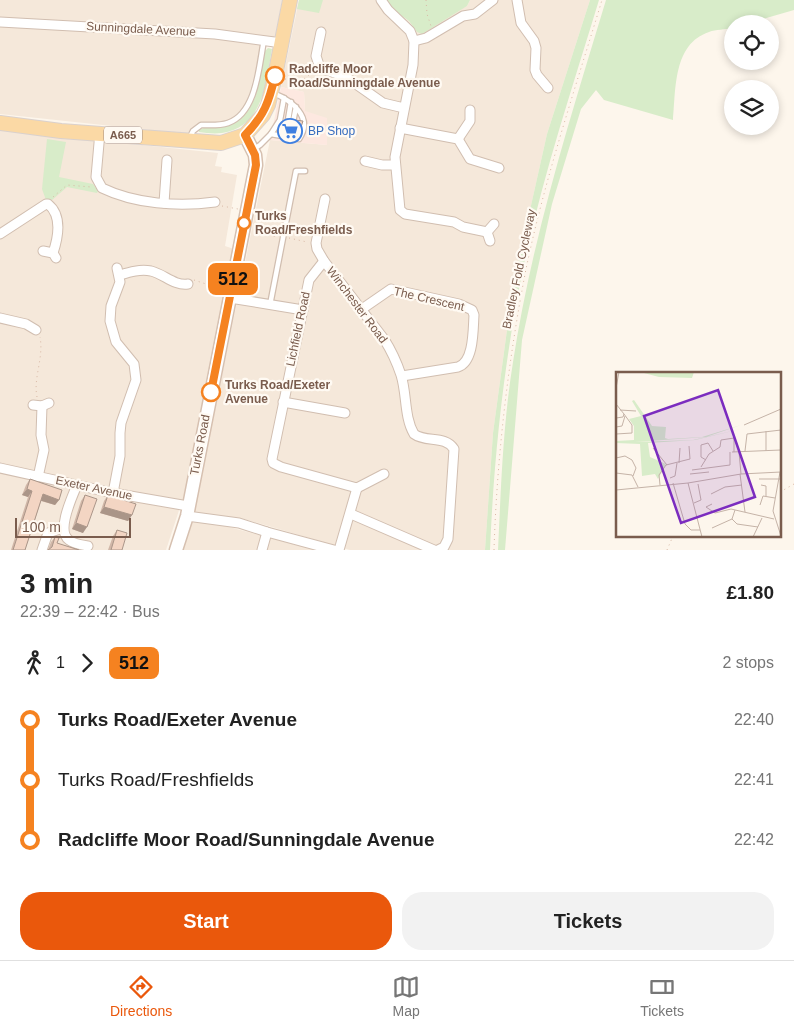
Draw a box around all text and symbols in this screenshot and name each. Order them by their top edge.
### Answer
map controls [724,15,779,135]
button: locate [724,15,779,70]
street label: Sunningdale Avenue [86,19,197,39]
place label: Radcliffe Moor Road/Sunningdale Avenue [289,62,440,90]
marker: Radcliffe Moor Road/Sunningdale Avenue [265,66,285,86]
button: layers [724,80,779,135]
supermarket icon: BP Shop [277,118,303,144]
place label: BP Shop [308,124,355,138]
road number: A665 [104,126,142,144]
street label: Bradley Fold Cycleway [499,208,539,330]
place label: Turks Road/Freshfields [255,209,353,237]
marker: Turks Road/Freshfields [237,216,251,230]
line badge: 512 [204,263,262,295]
street label: Winchester Road [324,264,390,346]
text: 512 [218,269,248,289]
street label: The Crescent [392,284,466,314]
street label: Lichfield Road [283,290,313,368]
inset map [616,372,782,538]
place label: Turks Road/Exeter Avenue [225,378,330,406]
marker: Turks Road/Exeter Avenue [201,382,221,402]
street label: Turks Road [187,413,213,477]
street label: Exeter Avenue [54,473,134,503]
scale bar [15,515,131,538]
text: 100 m [22,519,61,535]
text: 3 min [20,568,93,599]
text: £1.80 [726,582,774,603]
text: 22:39 – 22:42 · Bus [20,603,160,620]
icon: walk [20,649,48,677]
icon: forward [73,649,101,677]
text: 512 [119,653,149,673]
text: 1 [56,654,65,671]
text: 2 stops [722,654,774,671]
text: Turks Road/Exeter Avenue [58,709,297,730]
text: 22:40 [734,711,774,728]
text: Turks Road/Freshfields [58,769,254,790]
text: 22:41 [734,771,774,788]
text: Radcliffe Moor Road/Sunningdale Avenue [58,829,435,850]
text: 22:42 [734,831,774,848]
button: Start [20,892,392,950]
button: Tickets [402,892,774,950]
tab: Directions [110,973,172,1019]
tab: Map [392,973,420,1019]
tab: Tickets [640,973,684,1019]

